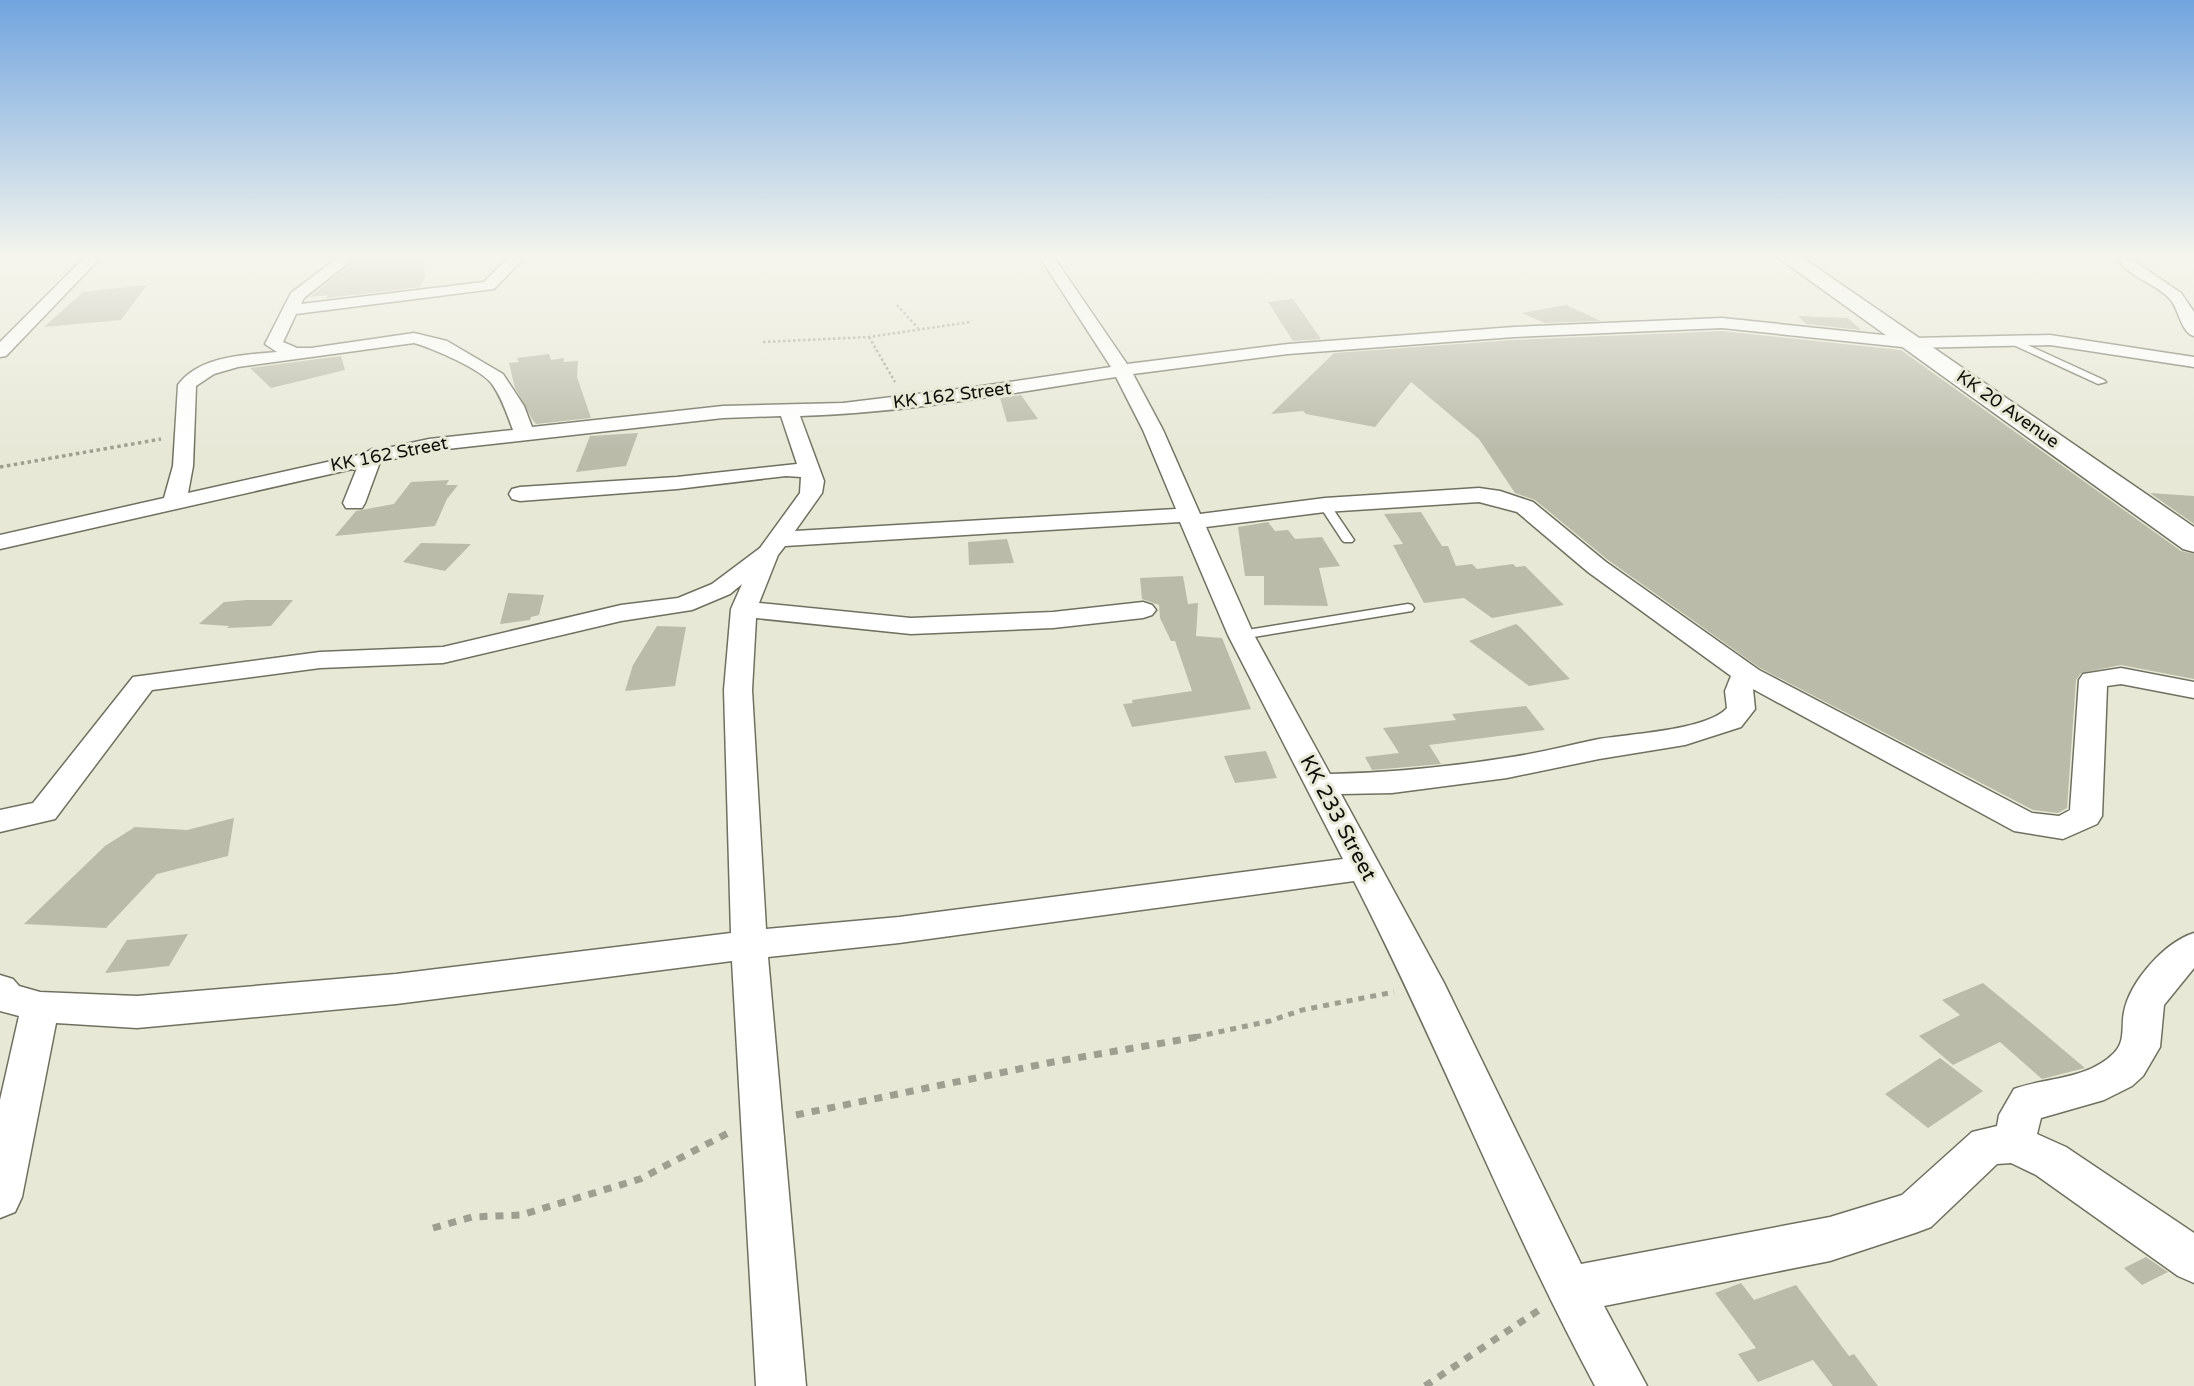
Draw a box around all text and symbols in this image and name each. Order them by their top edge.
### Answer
street label: KK 20 Avenue [1952,365,2064,453]
street label: KK 162 Street [892,377,1012,413]
street label: KK 162 Street [329,432,450,476]
street label: KK 233 Street [1294,751,1382,885]

